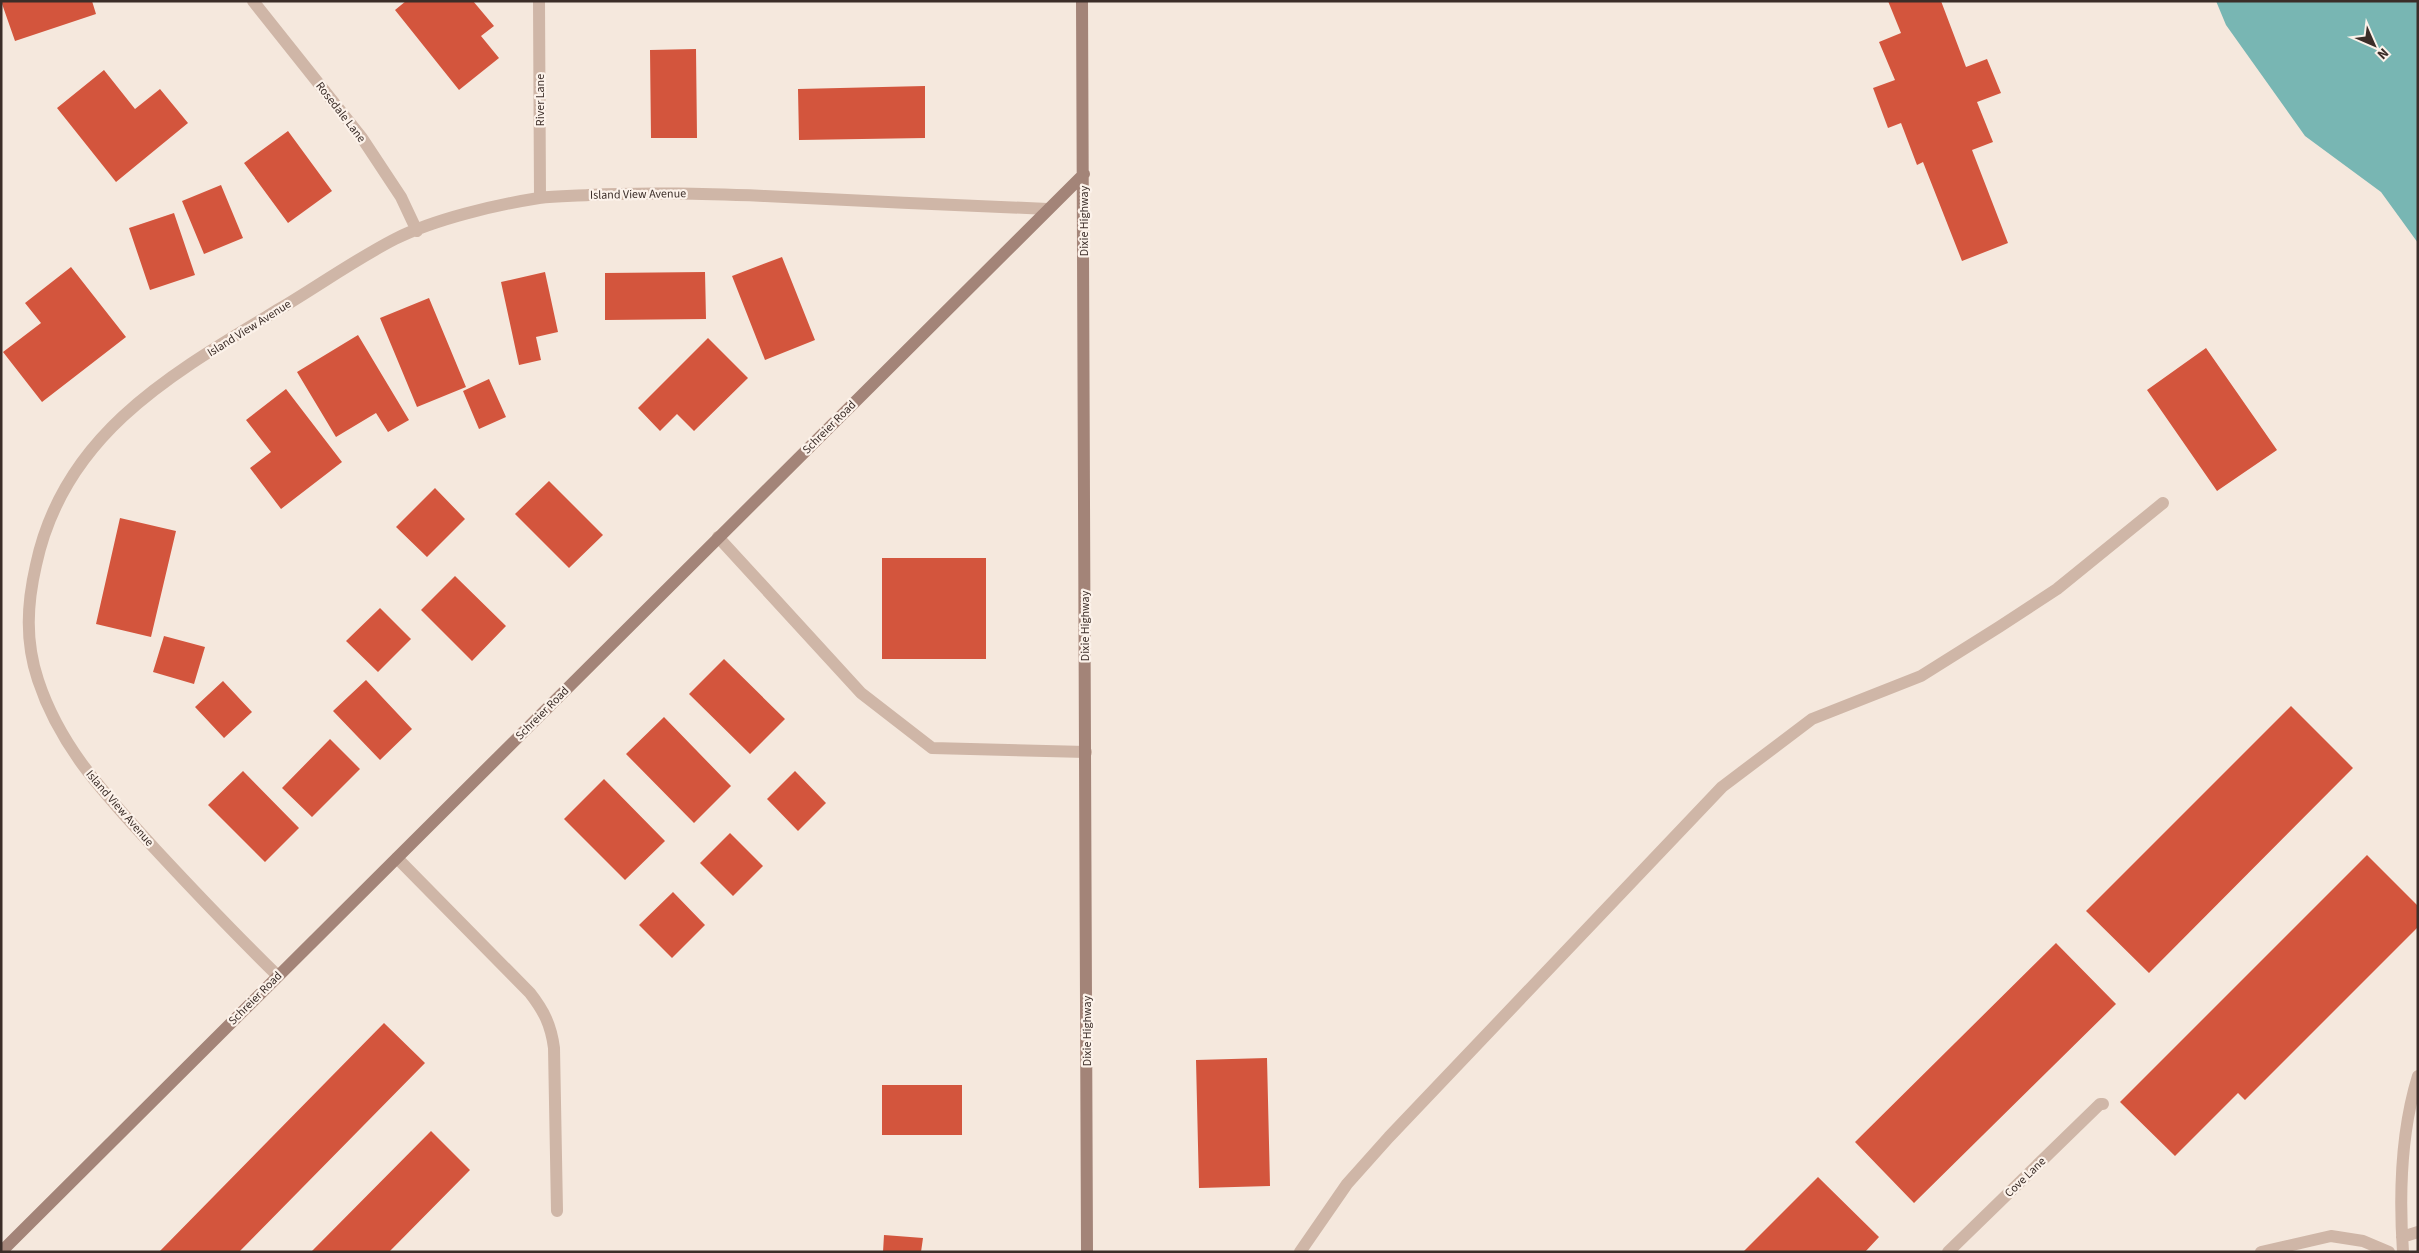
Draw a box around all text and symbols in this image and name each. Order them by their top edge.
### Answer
north arrow [2349,20,2399,70]
text: N [2372,43,2393,64]
street label: River Lane [532,74,549,126]
street label: Rosedale Lane [312,78,370,146]
street label: Island View Avenue [590,185,686,204]
street label: Dixie Highway [1076,185,1093,256]
street label: Island View Avenue [204,296,295,361]
street label: Schreier Road [799,397,860,458]
street label: Dixie Highway [1077,590,1094,661]
street label: Schreier Road [512,683,573,744]
street label: Island View Avenue [82,766,158,850]
street label: Schreier Road [225,968,286,1029]
street label: Dixie Highway [1079,995,1096,1066]
street label: Cove Lane [2001,1153,2050,1201]

